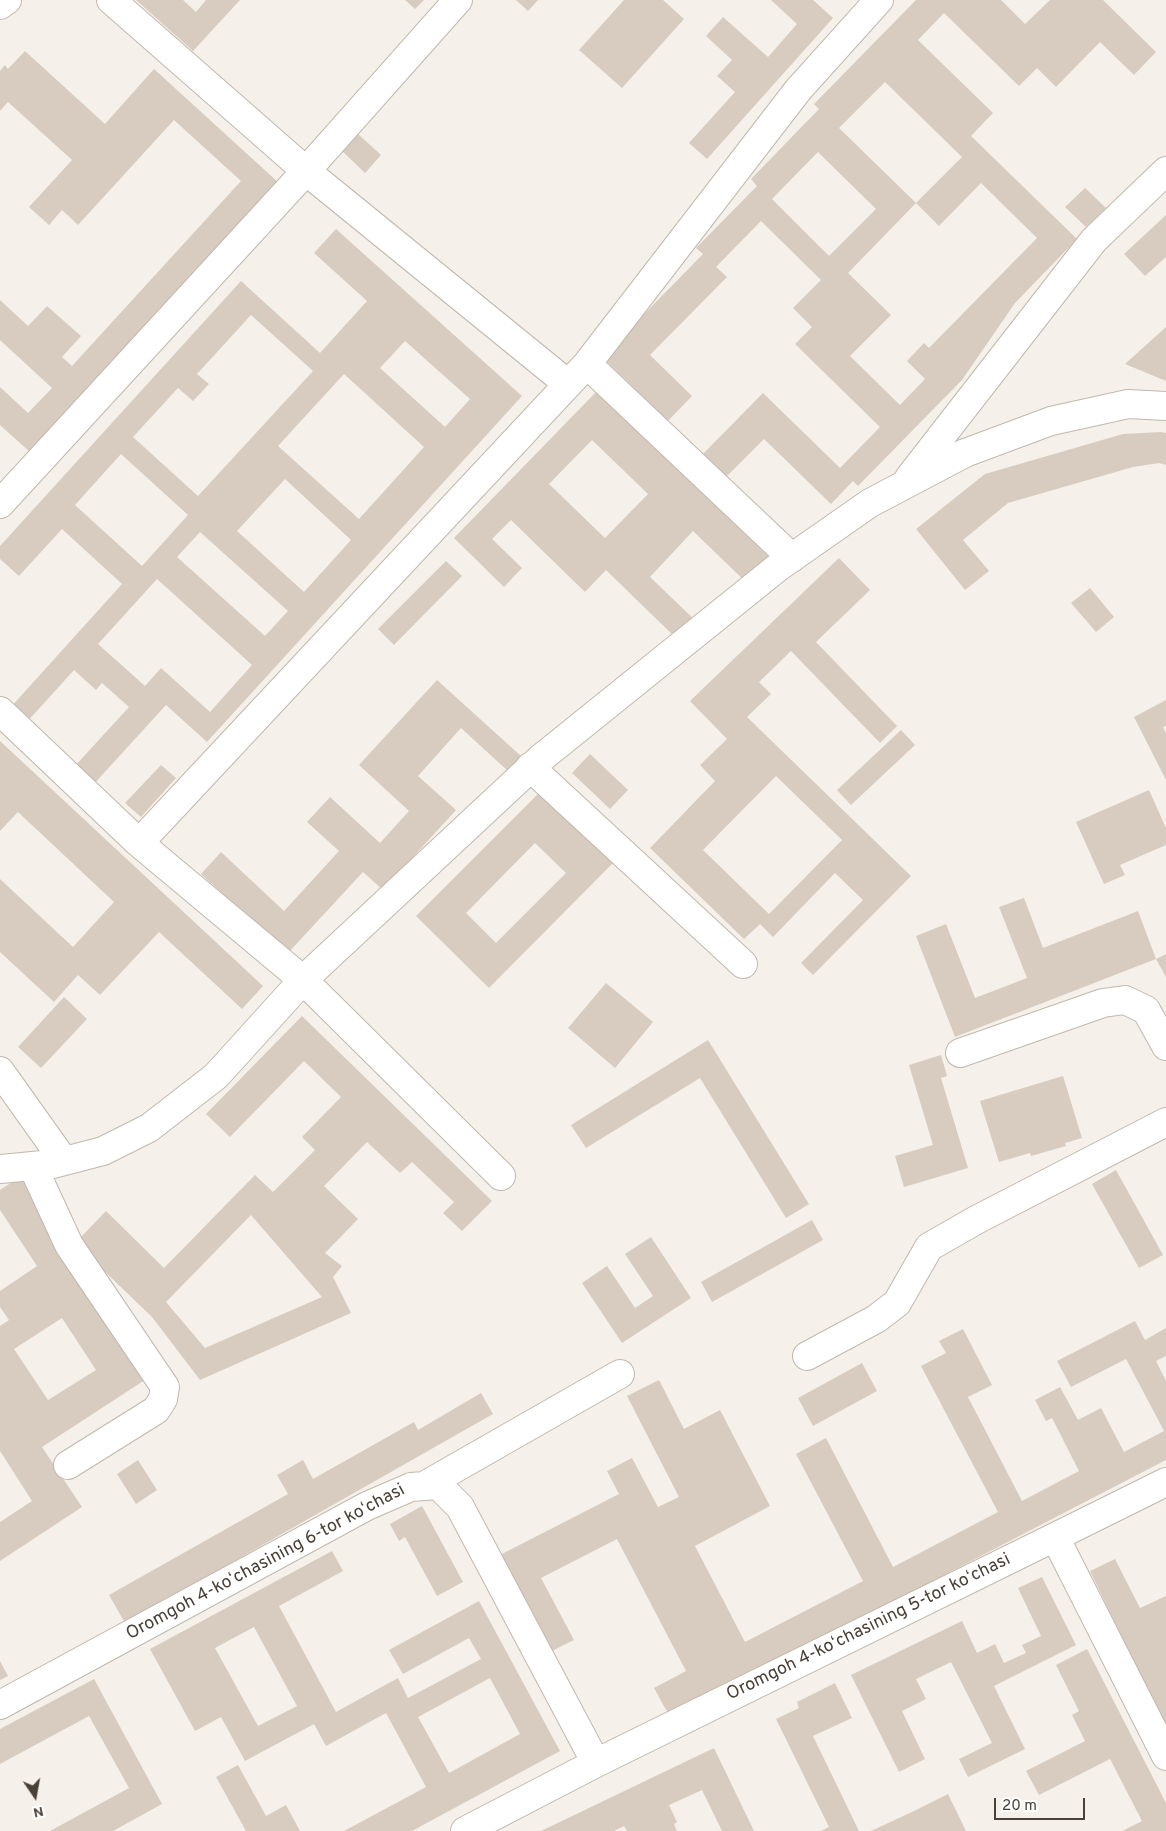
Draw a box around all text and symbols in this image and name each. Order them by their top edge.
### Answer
street label: Oromgoh 4-koʻchasining 6-tor koʻchasi [123,1480,409,1646]
street label: Oromgoh 4-koʻchasining 5-tor koʻchasi [724,1550,1014,1706]
north arrow [10,1771,60,1821]
scale bar [996,1788,1087,1820]
text: 20 m [1002,1797,1037,1816]
text: N [32,1802,45,1821]

